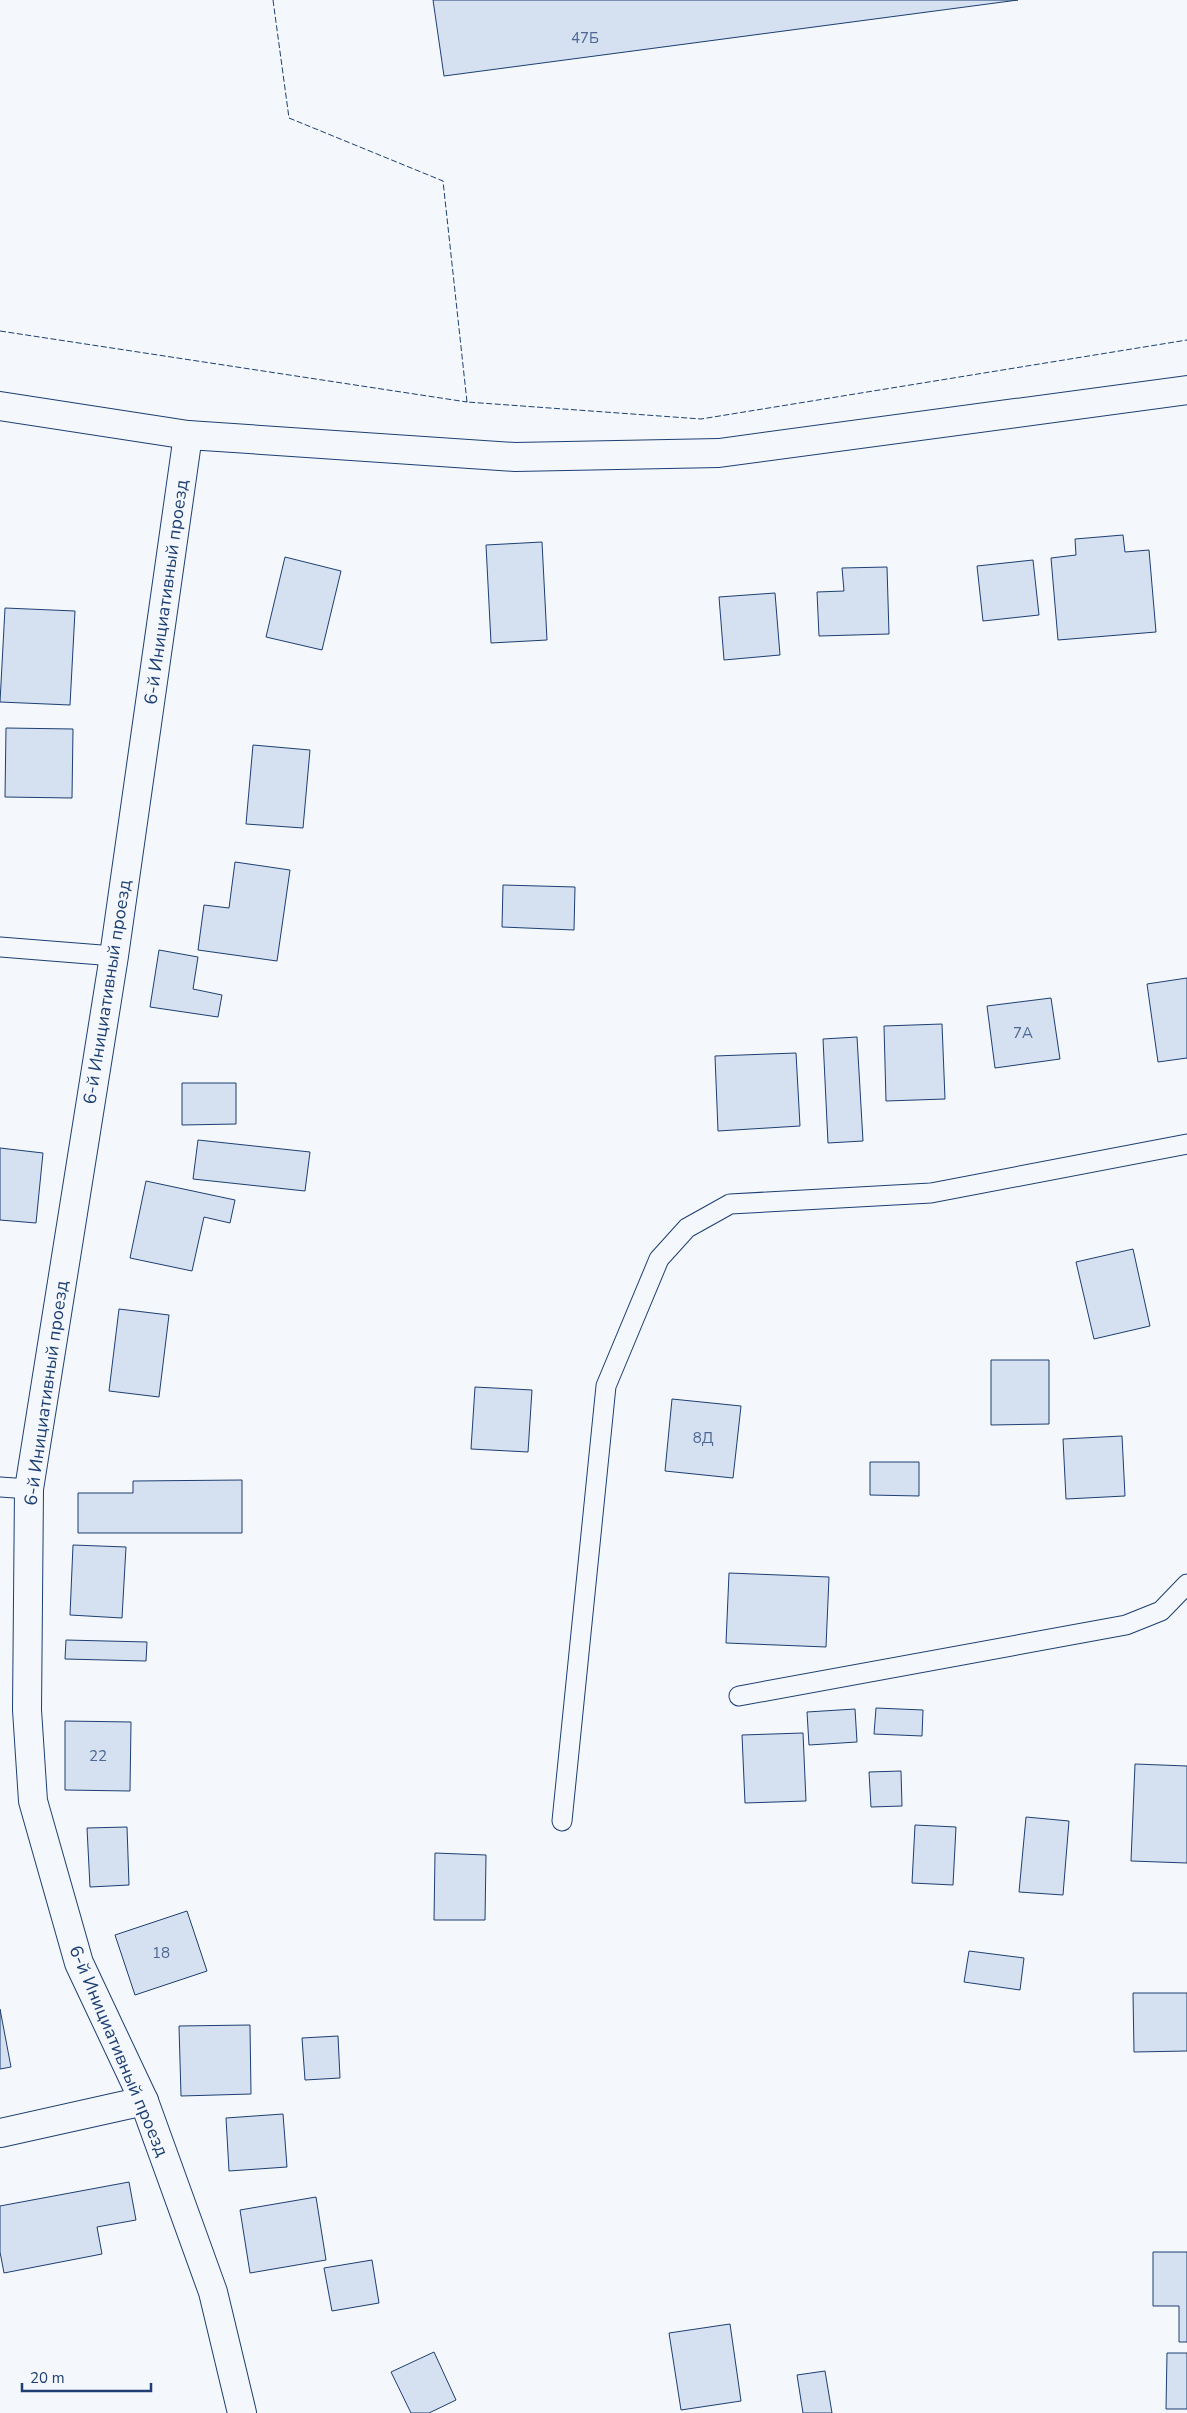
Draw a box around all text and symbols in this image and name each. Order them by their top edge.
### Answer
house number: 47Б [571,28,599,48]
street label: 6-й Инициативный проезд [138,478,194,706]
street label: 6-й Инициативный проезд [77,878,137,1106]
house number: 7А [1013,1023,1033,1043]
street label: 6-й Инициативный проезд [18,1279,74,1507]
house number: 8Д [693,1428,714,1448]
house number: 22 [89,1746,107,1766]
street label: 6-й Инициативный проезд [64,1942,175,2161]
house number: 18 [152,1943,170,1963]
scale bar [22,2360,151,2392]
text: 20 m [30,2368,65,2388]

